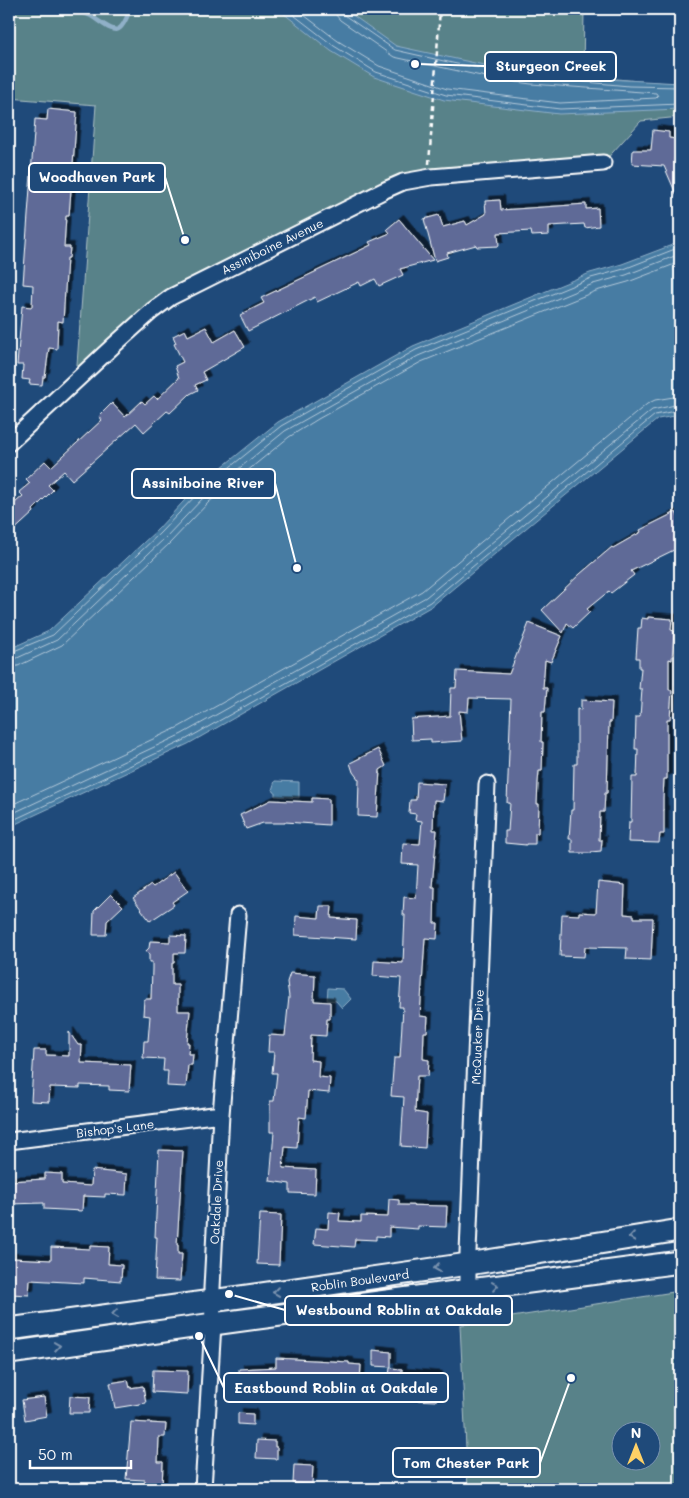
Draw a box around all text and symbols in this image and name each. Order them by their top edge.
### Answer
callout: Sturgeon Creek [485,52,616,81]
text: Sturgeon Creek [496,56,606,75]
callout: Woodhaven Park [29,163,165,192]
text: Woodhaven Park [39,167,155,186]
street label: Assiniboine Avenue [218,214,326,278]
callout: Assiniboine River [132,469,275,498]
text: Assiniboine River [142,473,264,492]
street label: McQuaker Drive [467,989,487,1085]
street label: Bishop's Lane [75,1115,155,1141]
street label: Oakdale Drive [206,1159,226,1245]
one-way arrow [628,1231,636,1242]
one-way arrow [433,1263,441,1273]
street label: Roblin Boulevard [310,1265,410,1295]
one-way arrow [491,1282,500,1292]
one-way arrow [272,1286,280,1297]
callout: Westbound Roblin at Oakdale [285,1296,512,1325]
text: Westbound Roblin at Oakdale [296,1300,502,1319]
one-way arrow [111,1308,119,1319]
one-way arrow [53,1342,61,1352]
callout: Eastbound Roblin at Oakdale [224,1373,448,1402]
text: Eastbound Roblin at Oakdale [234,1378,438,1397]
north arrow [612,1420,662,1470]
text: N [631,1423,641,1442]
scale bar [30,1438,131,1470]
text: 50 m [38,1444,73,1464]
callout: Tom Chester Park [393,1448,540,1477]
text: Tom Chester Park [403,1453,529,1472]

